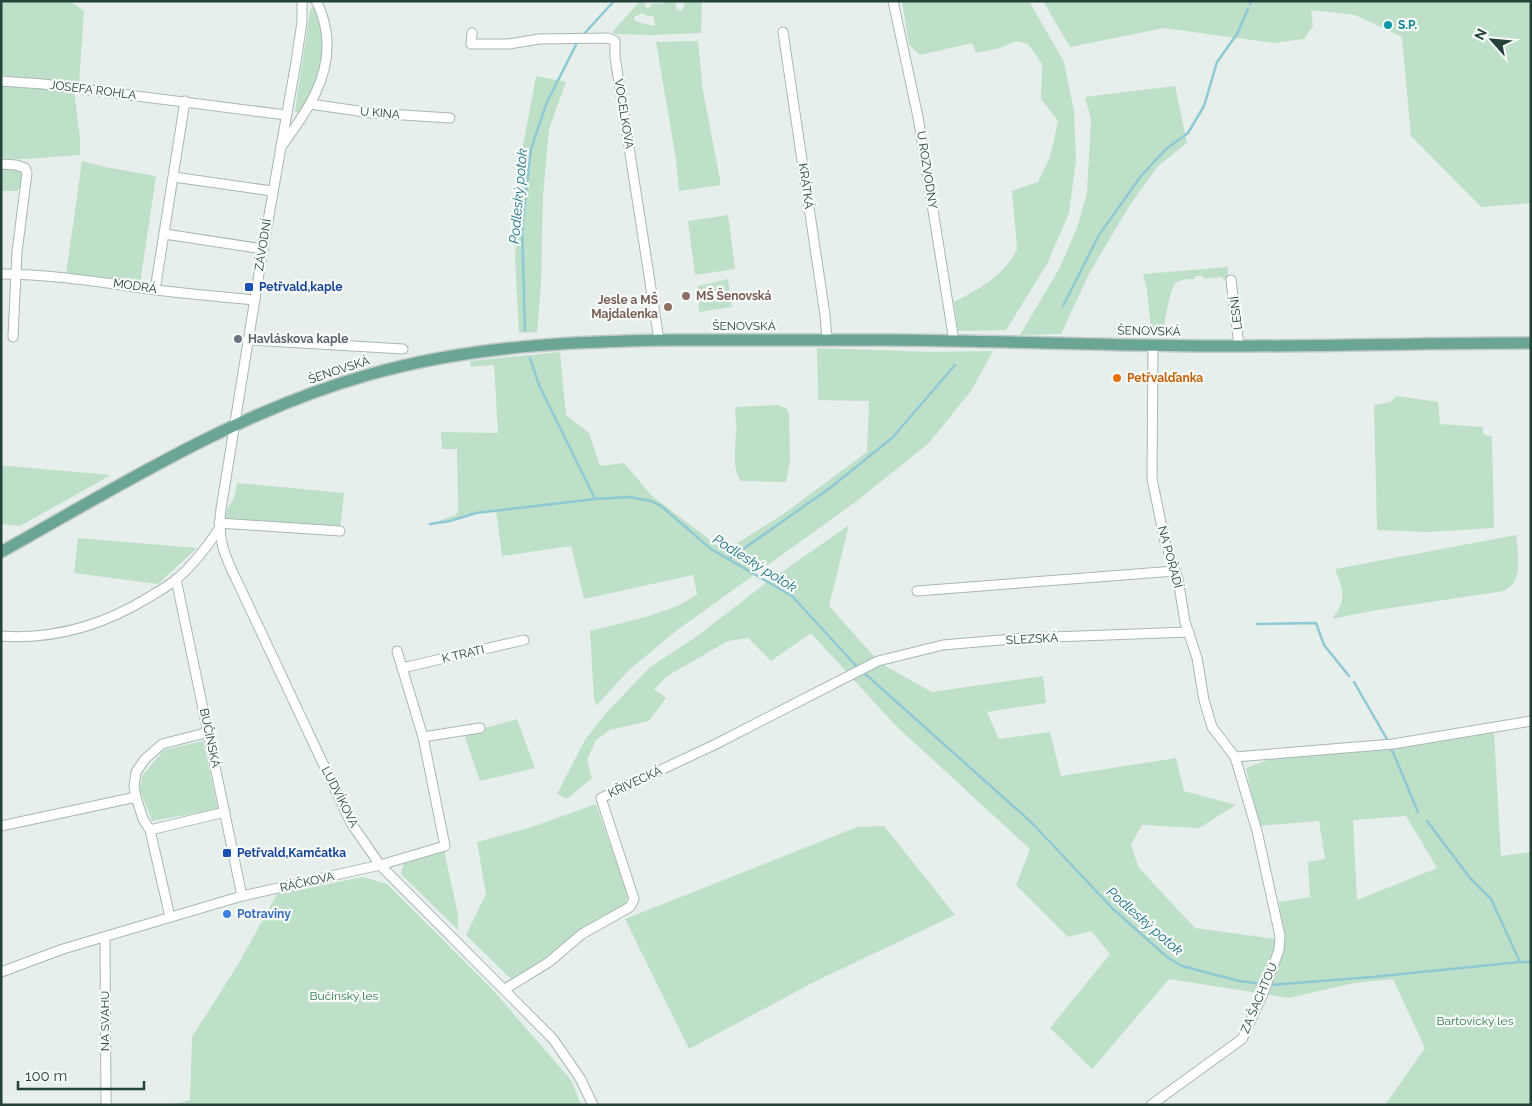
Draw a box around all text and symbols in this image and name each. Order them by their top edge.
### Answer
north arrow [1467,15,1517,65]
place label: S.P. [1398,18,1418,32]
marker: S.P. [1382,19,1394,31]
text: N [1471,26,1490,42]
street label: JOSEFA ROHLA [49,78,137,102]
street label: VOCELKOVA [612,78,636,150]
street label: U KINA [359,104,401,122]
street label: U ROZVODNY [914,130,940,210]
water label: Podleský potok [506,147,530,244]
street label: KRÁTKÁ [796,162,816,210]
street label: ZÁVODNÍ [252,218,274,272]
street label: MODRÁ [112,276,158,296]
place label: Petřvald,kaple [259,280,343,294]
marker: Petřvald,kaple [243,281,255,293]
place label: MŠ Šenovská [696,287,771,303]
marker: MŠ Šenovská [680,290,692,302]
place label: Jesle a MŠ Majdalenka [591,291,658,321]
street label: LESNÍ [1227,295,1245,331]
marker: Jesle a MŠ Majdalenka [662,301,674,313]
street label: ŠENOVSKÁ [712,319,776,333]
street label: ŠENOVSKÁ [1117,323,1181,339]
place label: Havláskova kaple [248,332,349,346]
marker: Havláskova kaple [232,333,244,345]
street label: ŠENOVSKÁ [307,354,371,386]
place label: Petřvalďanka [1127,371,1203,385]
marker: Petřvalďanka [1111,372,1123,384]
street label: NA POŘADÍ [1155,524,1185,590]
water label: Podleský potok [710,531,800,595]
street label: SLEZSKÁ [1006,631,1058,647]
street label: K TRATI [440,642,486,666]
street label: BUČINSKÁ [197,707,223,769]
street label: KŘIVECKÁ [606,763,664,801]
street label: LUDVÍKOVA [319,764,361,830]
place label: Petřvald,Kamčatka [237,846,346,860]
marker: Petřvald,Kamčatka [221,847,233,859]
street label: RÁČKOVA [278,869,336,895]
water label: Podleský potok [1104,884,1187,959]
place label: Potraviny [237,907,291,921]
marker: Potraviny [221,908,233,920]
street label: ZA ŠACHTOU [1238,961,1280,1035]
park label: Bučinský les [310,989,379,1003]
street label: NA SVAHU [98,991,112,1051]
park label: Bartovický les [1437,1014,1514,1028]
scale bar [18,1058,144,1090]
text: 100 m [25,1067,67,1085]

